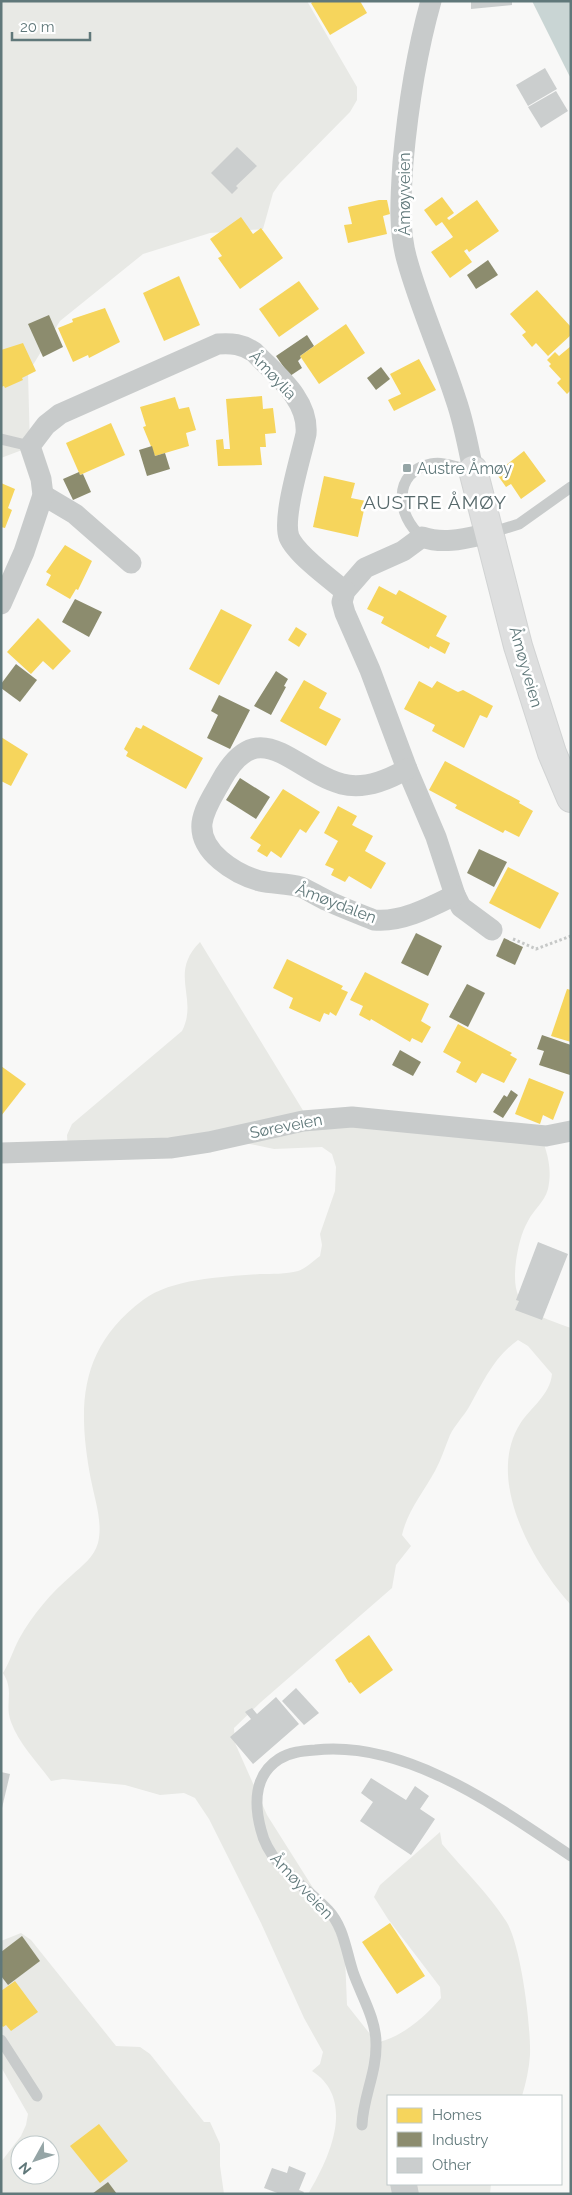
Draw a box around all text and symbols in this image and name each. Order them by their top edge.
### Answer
scale bar [12,10,90,42]
text: 20 m [20,18,55,36]
street label: Åmøyveien [394,152,414,236]
street label: Åmøylia [246,346,301,403]
place label: Austre Åmøy [417,458,512,478]
marker: Austre Åmøy [401,462,413,474]
district label: AUSTRE ÅMØY [363,491,507,513]
street label: Åmøyveien [505,624,548,710]
street label: Åmøydalen [293,878,379,927]
street label: Søreveien [248,1110,324,1142]
street label: Åmøyveien [267,1848,338,1923]
legend [387,2095,562,2185]
text: Homes [432,2106,482,2124]
text: Industry [432,2131,488,2149]
north arrow [10,2135,60,2185]
text: Other [432,2156,472,2174]
text: N [15,2159,35,2178]

